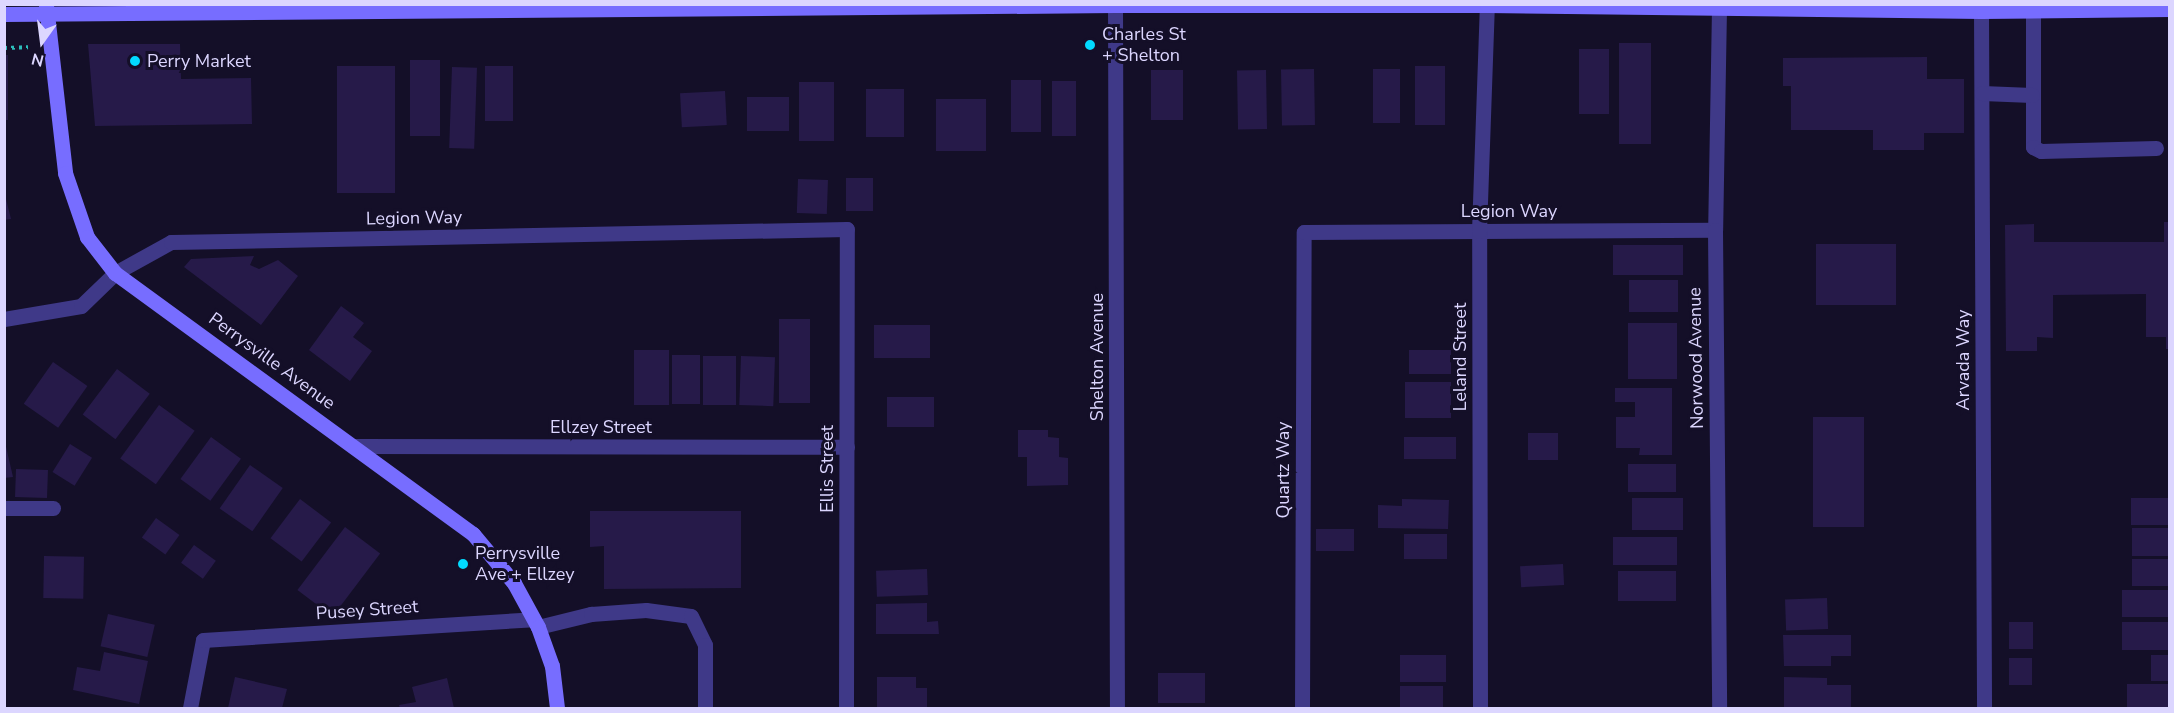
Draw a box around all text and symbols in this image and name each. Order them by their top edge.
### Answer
north arrow [12,12,72,72]
place label: Charles St + Shelton [1102,24,1186,66]
marker: Charles St + Shelton [1083,38,1097,52]
text: N [29,47,46,72]
place label: Perry Market [147,50,251,72]
marker: Perry Market [128,54,142,68]
street label: Legion Way [1461,200,1557,222]
street label: Legion Way [366,206,462,230]
street label: Norwood Avenue [1684,287,1708,429]
street label: Shelton Avenue [1086,293,1108,421]
street label: Leland Street [1449,303,1471,411]
street label: Perrysville Avenue [205,308,339,414]
street label: Arvada Way [1952,310,1974,410]
street label: Ellzey Street [550,416,652,438]
street label: Quartz Way [1272,421,1294,519]
street label: Ellis Street [816,425,838,513]
place label: Perrysville Ave + Ellzey [475,543,574,586]
marker: Perrysville Ave + Ellzey [456,557,470,571]
street label: Pusey Street [315,596,419,624]

